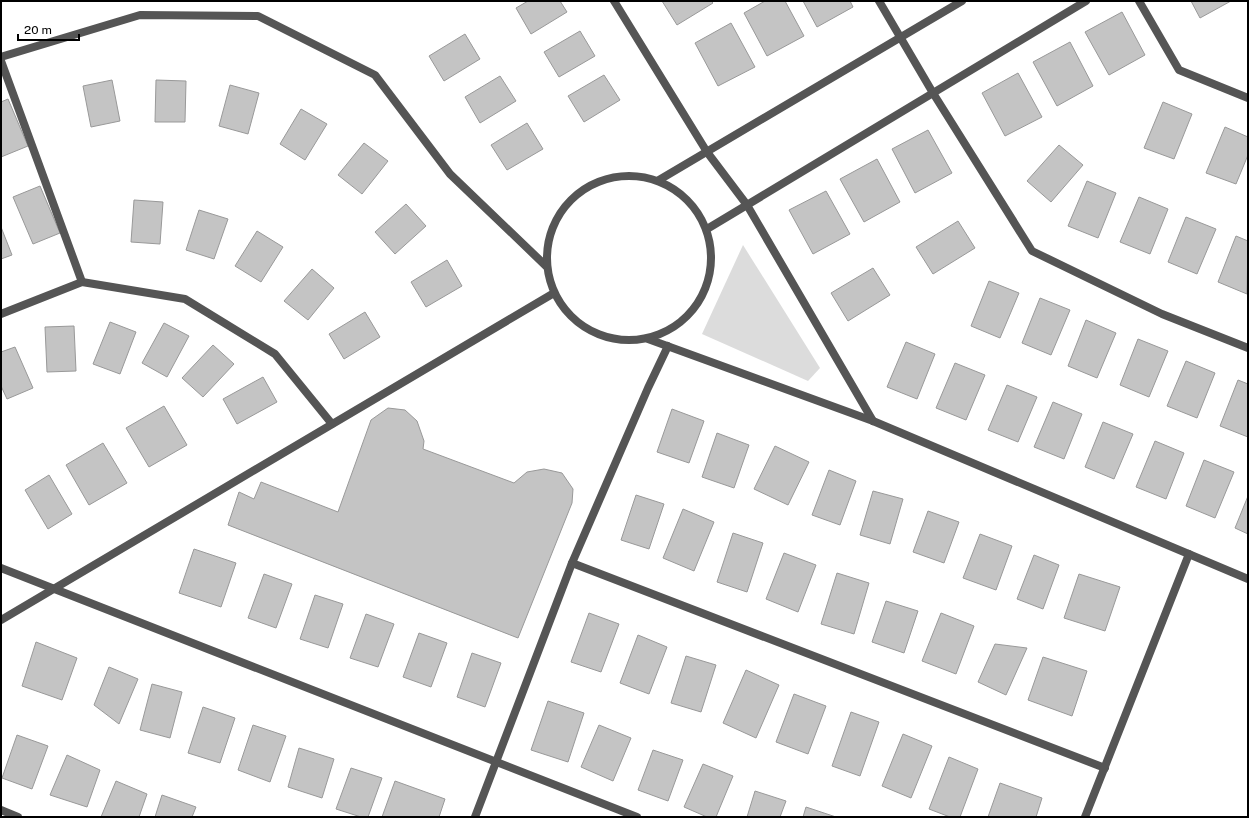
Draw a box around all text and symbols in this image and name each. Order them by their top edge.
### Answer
scale bar [18,16,79,42]
text: 20 m [24,23,52,37]

